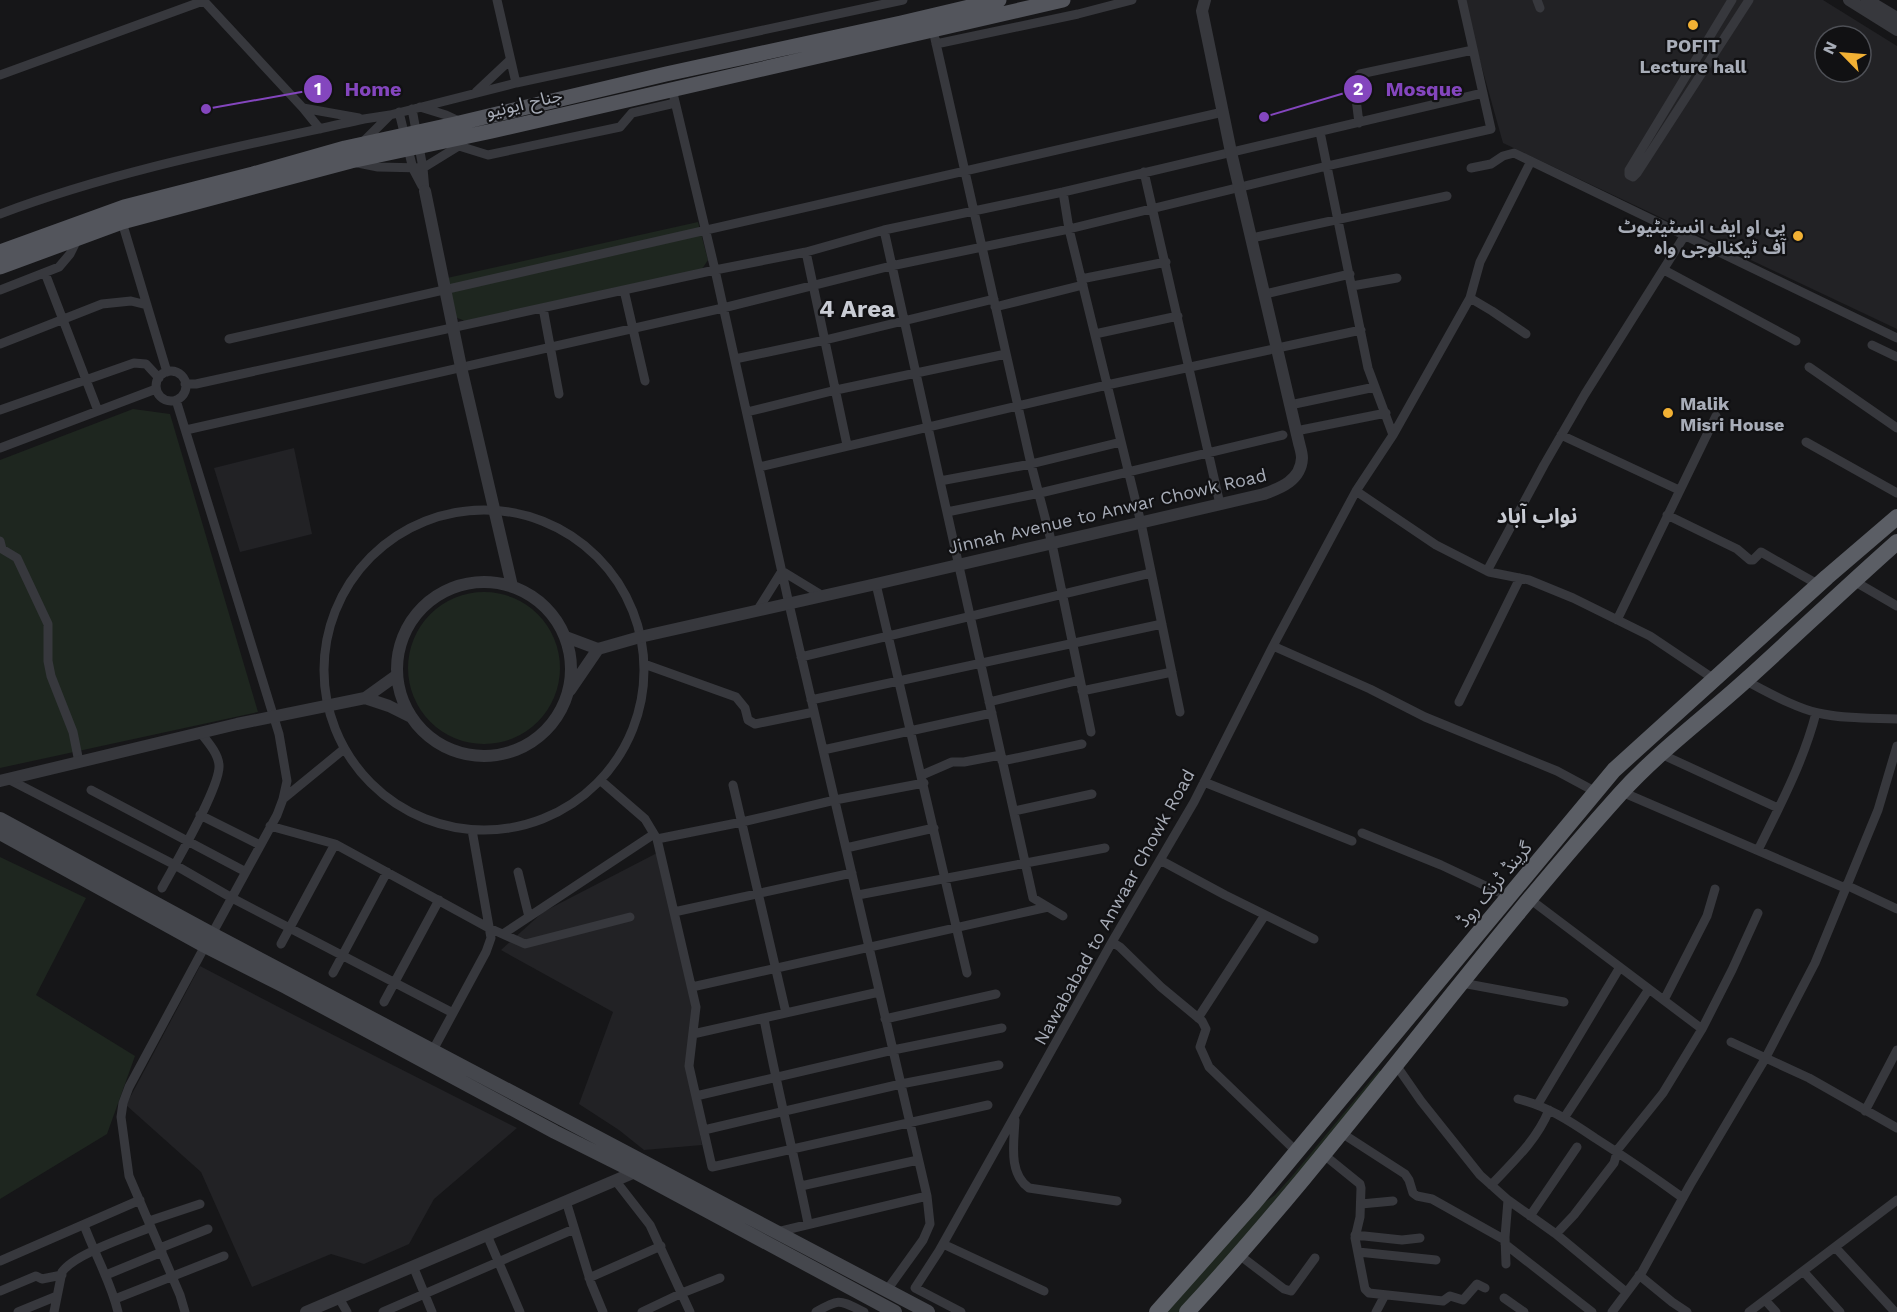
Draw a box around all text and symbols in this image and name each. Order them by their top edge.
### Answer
marker: POFIT Lecture hall [1686,18,1700,32]
north arrow [1813,24,1873,84]
place label: POFIT Lecture hall [1640,35,1747,77]
text: N [1819,38,1841,57]
callout: Home [303,70,414,108]
callout: Mosque [1343,70,1474,108]
text: Home [344,77,402,101]
text: Mosque [1385,77,1463,101]
text: 1 [314,78,322,99]
text: 2 [1353,78,1363,99]
street label: جناح ایونیو [484,84,565,125]
place label: پی او ایف انسٹیٹیوٹ آف ٹیکنالوجی واہ [1618,216,1787,258]
marker: پی او ایف انسٹیٹیوٹ آف ٹیکنالوجی واہ [1791,229,1805,243]
district label: 4 Area [819,295,895,323]
place label: Malik Misri House [1680,393,1785,435]
marker: Malik Misri House [1661,406,1675,420]
street label: Jinnah Avenue to Anwar Chowk Road [945,464,1269,558]
district label: نواب آباد [1497,503,1577,528]
street label: Nawababad to Anwaar Chowk Road [1029,765,1199,1049]
street label: گرینڈ ٹرنک روڈ [1452,837,1537,932]

